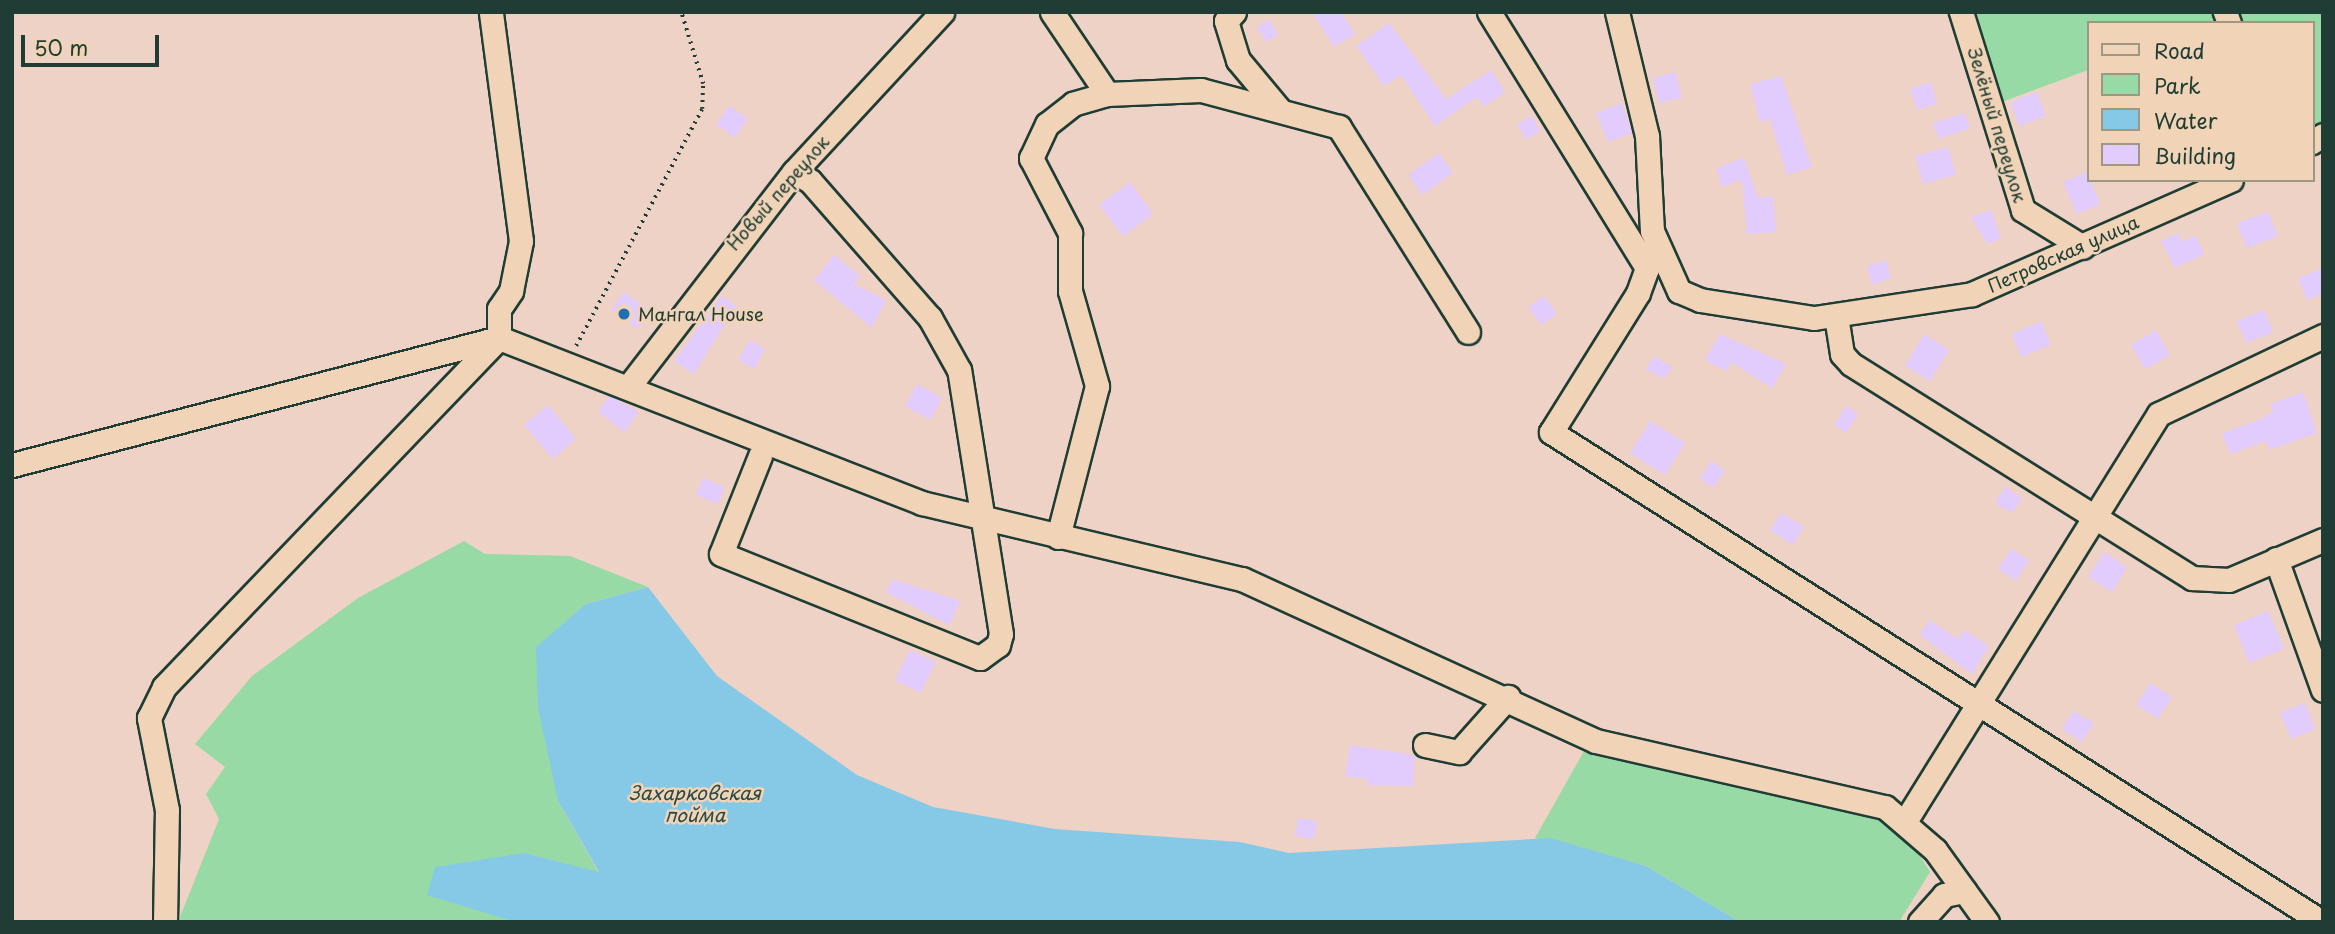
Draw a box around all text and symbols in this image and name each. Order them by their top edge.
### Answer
scale bar [24,21,163,65]
legend [2086,21,2314,182]
text: 50 m [34,31,88,63]
text: Road [2154,34,2205,66]
street label: Зелёный переулок [1963,45,2031,205]
text: Park [2154,69,2201,101]
text: Water [2154,104,2217,136]
street label: Новый переулок [723,132,833,254]
text: Building [2154,139,2236,171]
street label: Петровская улица [1984,211,2142,297]
place label: Мангал House [638,303,764,325]
marker: Мангал House [616,306,632,322]
water label: Захарковская пойма [629,782,761,826]

